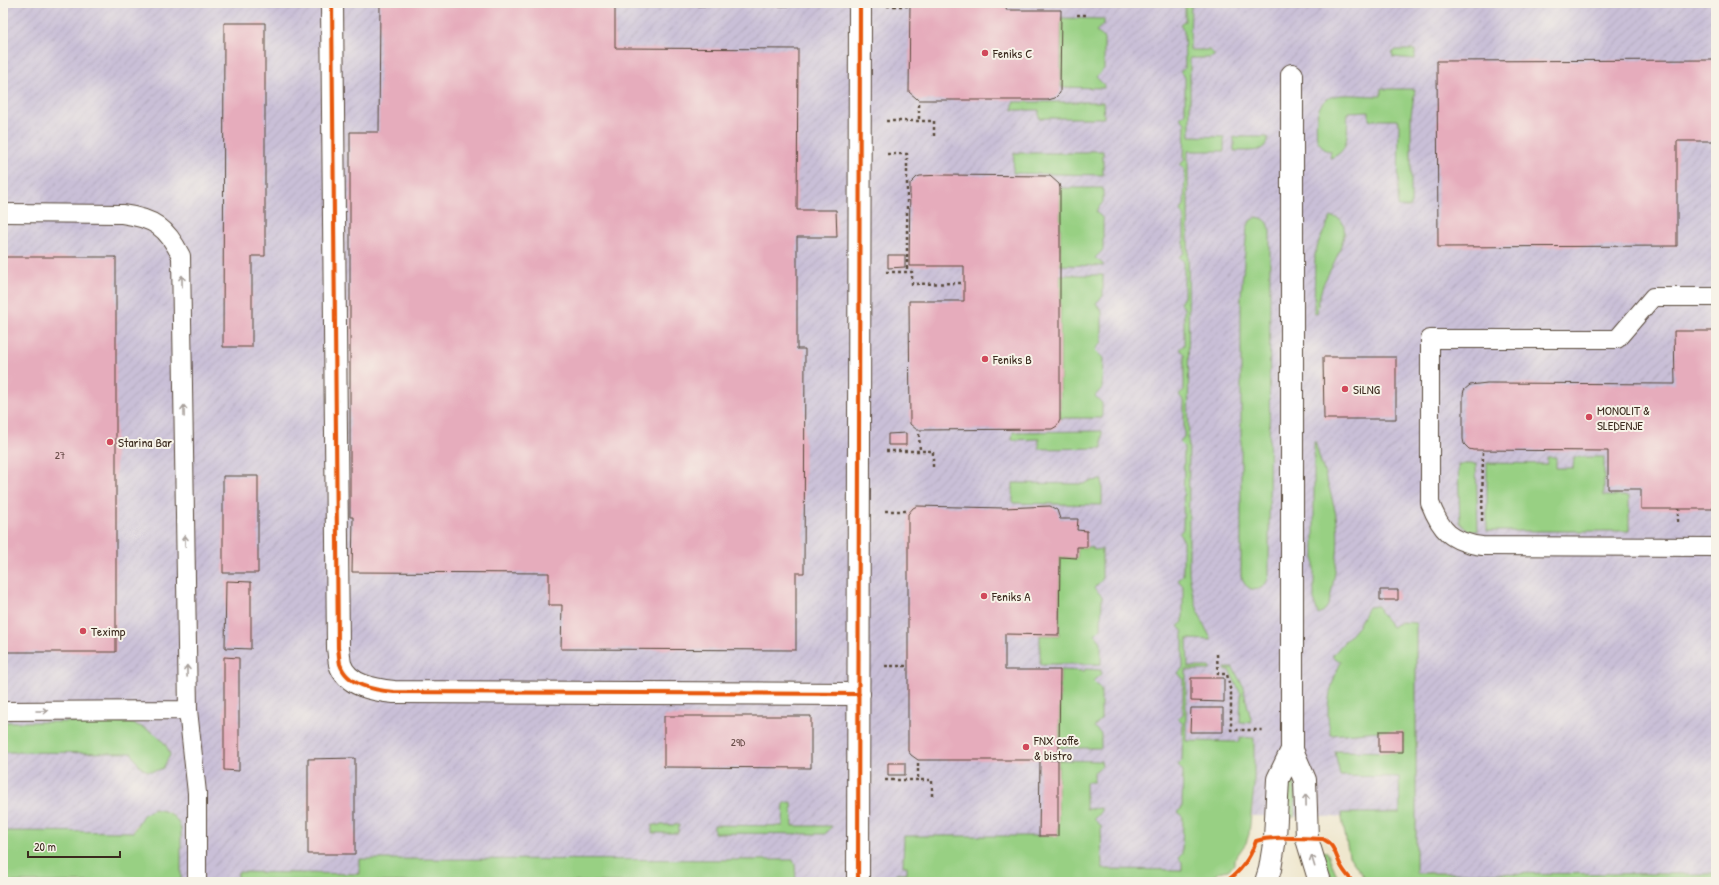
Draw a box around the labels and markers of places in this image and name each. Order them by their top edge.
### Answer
place label: Feniks C [992,44,1032,62]
marker: Feniks C [980,48,990,58]
place label: Feniks B [992,350,1032,368]
marker: Feniks B [980,354,990,364]
place label: SiLNG [1353,380,1381,398]
marker: SiLNG [1340,384,1350,394]
place label: MONOLIT & SLEDENJE [1597,401,1650,434]
marker: MONOLIT & SLEDENJE [1584,412,1594,422]
place label: Starina Bar [118,433,172,451]
marker: Starina Bar [105,437,115,447]
place label: Feniks A [991,587,1031,605]
marker: Feniks A [979,591,989,601]
place label: Teximp [91,622,126,640]
marker: Teximp [78,626,88,636]
place label: FNX coffe & bistro [1033,731,1079,764]
marker: FNX coffe & bistro [1021,742,1031,752]

